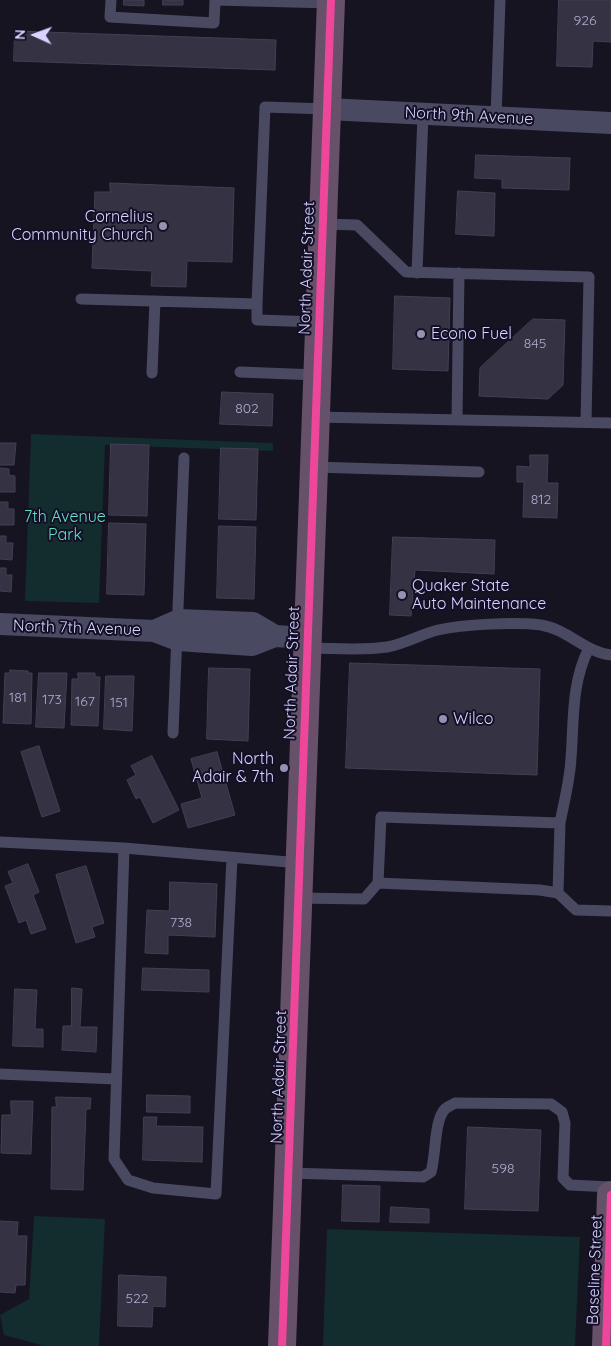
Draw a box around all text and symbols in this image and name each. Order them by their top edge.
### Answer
north arrow [10,10,60,60]
house number: 926 [573,13,597,29]
text: N [11,29,29,40]
street label: North 9th Avenue [404,103,534,129]
street label: North Adair Street [295,201,319,335]
place label: Cornelius Community Church [11,207,153,245]
marker: Cornelius Community Church [157,220,169,232]
place label: Econo Fuel [431,324,512,344]
marker: Econo Fuel [415,328,427,340]
house number: 845 [524,336,546,352]
house number: 802 [235,401,259,417]
house number: 812 [531,492,551,508]
park label: 7th Avenue Park [24,507,106,545]
place label: Quaker State Auto Maintenance [412,576,546,614]
marker: Quaker State Auto Maintenance [396,589,408,601]
street label: North Adair Street [280,606,304,740]
street label: North 7th Avenue [13,616,141,640]
house number: 181 [9,690,27,706]
house number: 173 [42,692,62,708]
house number: 167 [75,694,95,710]
house number: 151 [110,695,128,711]
place label: Wilco [453,709,493,729]
marker: Wilco [437,713,449,725]
place label: North Adair & 7th [192,749,274,787]
marker: North Adair & 7th [278,762,290,774]
house number: 738 [170,915,192,931]
street label: North Adair Street [267,1010,291,1144]
house number: 598 [491,1161,515,1177]
street label: Baseline Street [583,1215,607,1325]
house number: 522 [125,1291,149,1307]

